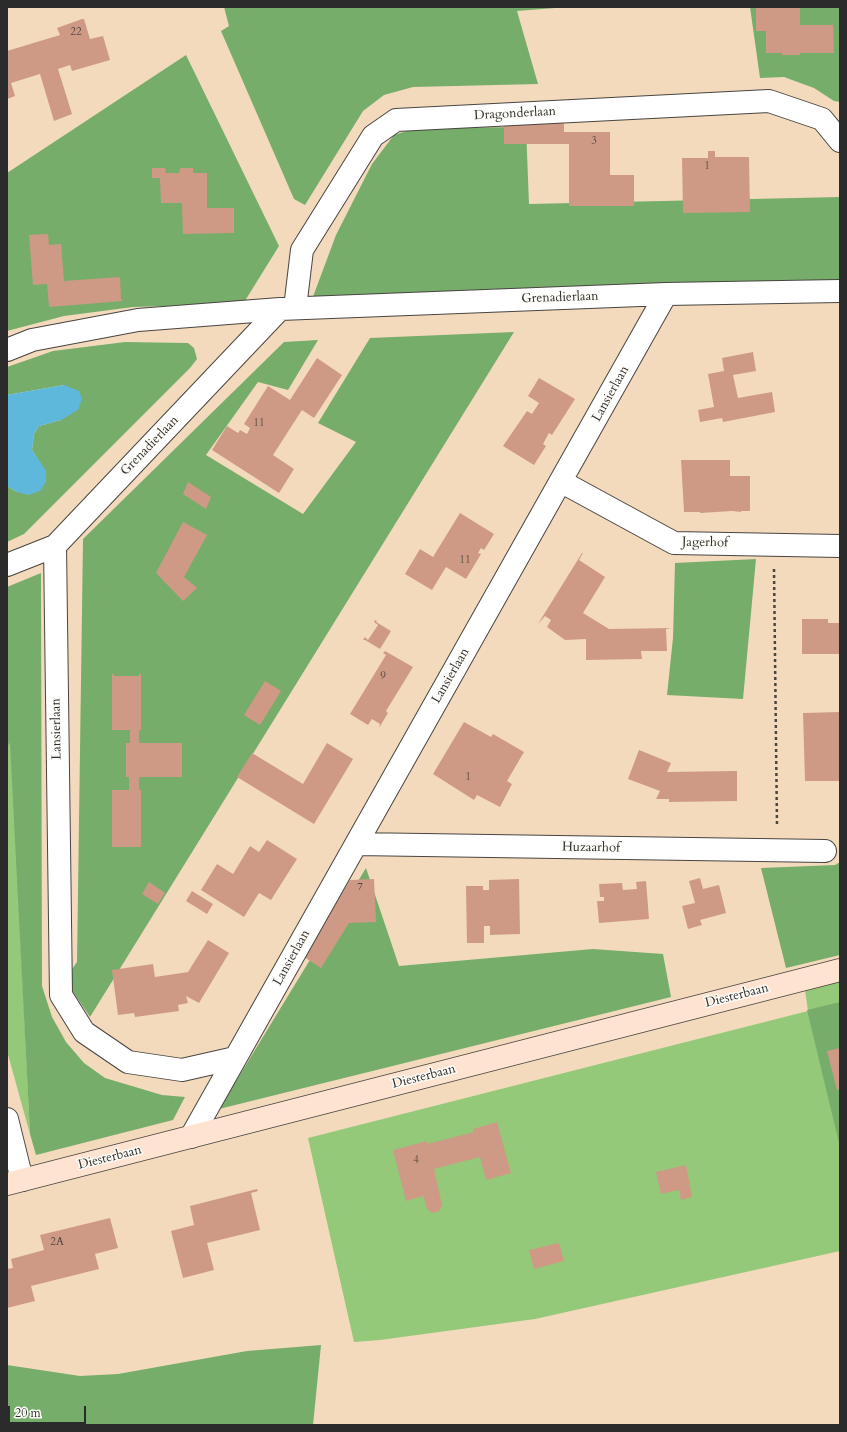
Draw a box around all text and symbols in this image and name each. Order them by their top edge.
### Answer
house number: 22 [70,25,82,39]
street label: Dragonderlaan [474,104,556,124]
house number: 3 [591,134,597,148]
house number: 1 [704,159,710,173]
street label: Grenadierlaan [521,289,599,307]
street label: Lansierlaan [589,363,633,425]
street label: Grenadierlaan [118,413,182,479]
house number: 11 [253,416,265,430]
street label: Jagerhof [682,535,728,551]
house number: 11 [459,553,471,567]
street label: Lansierlaan [429,645,473,707]
house number: 9 [380,669,386,683]
street label: Lansierlaan [49,698,65,760]
house number: 1 [465,770,471,784]
street label: Huzaarhof [562,840,620,856]
house number: 7 [357,880,363,894]
street label: Lansierlaan [270,927,314,989]
street label: Diesterbaan [704,981,770,1011]
street label: Diesterbaan [391,1062,457,1092]
street label: Diesterbaan [77,1143,143,1173]
house number: 4 [413,1153,419,1167]
house number: 2A [50,1235,64,1249]
scale bar [10,1398,88,1424]
text: 20 m [15,1405,41,1421]

